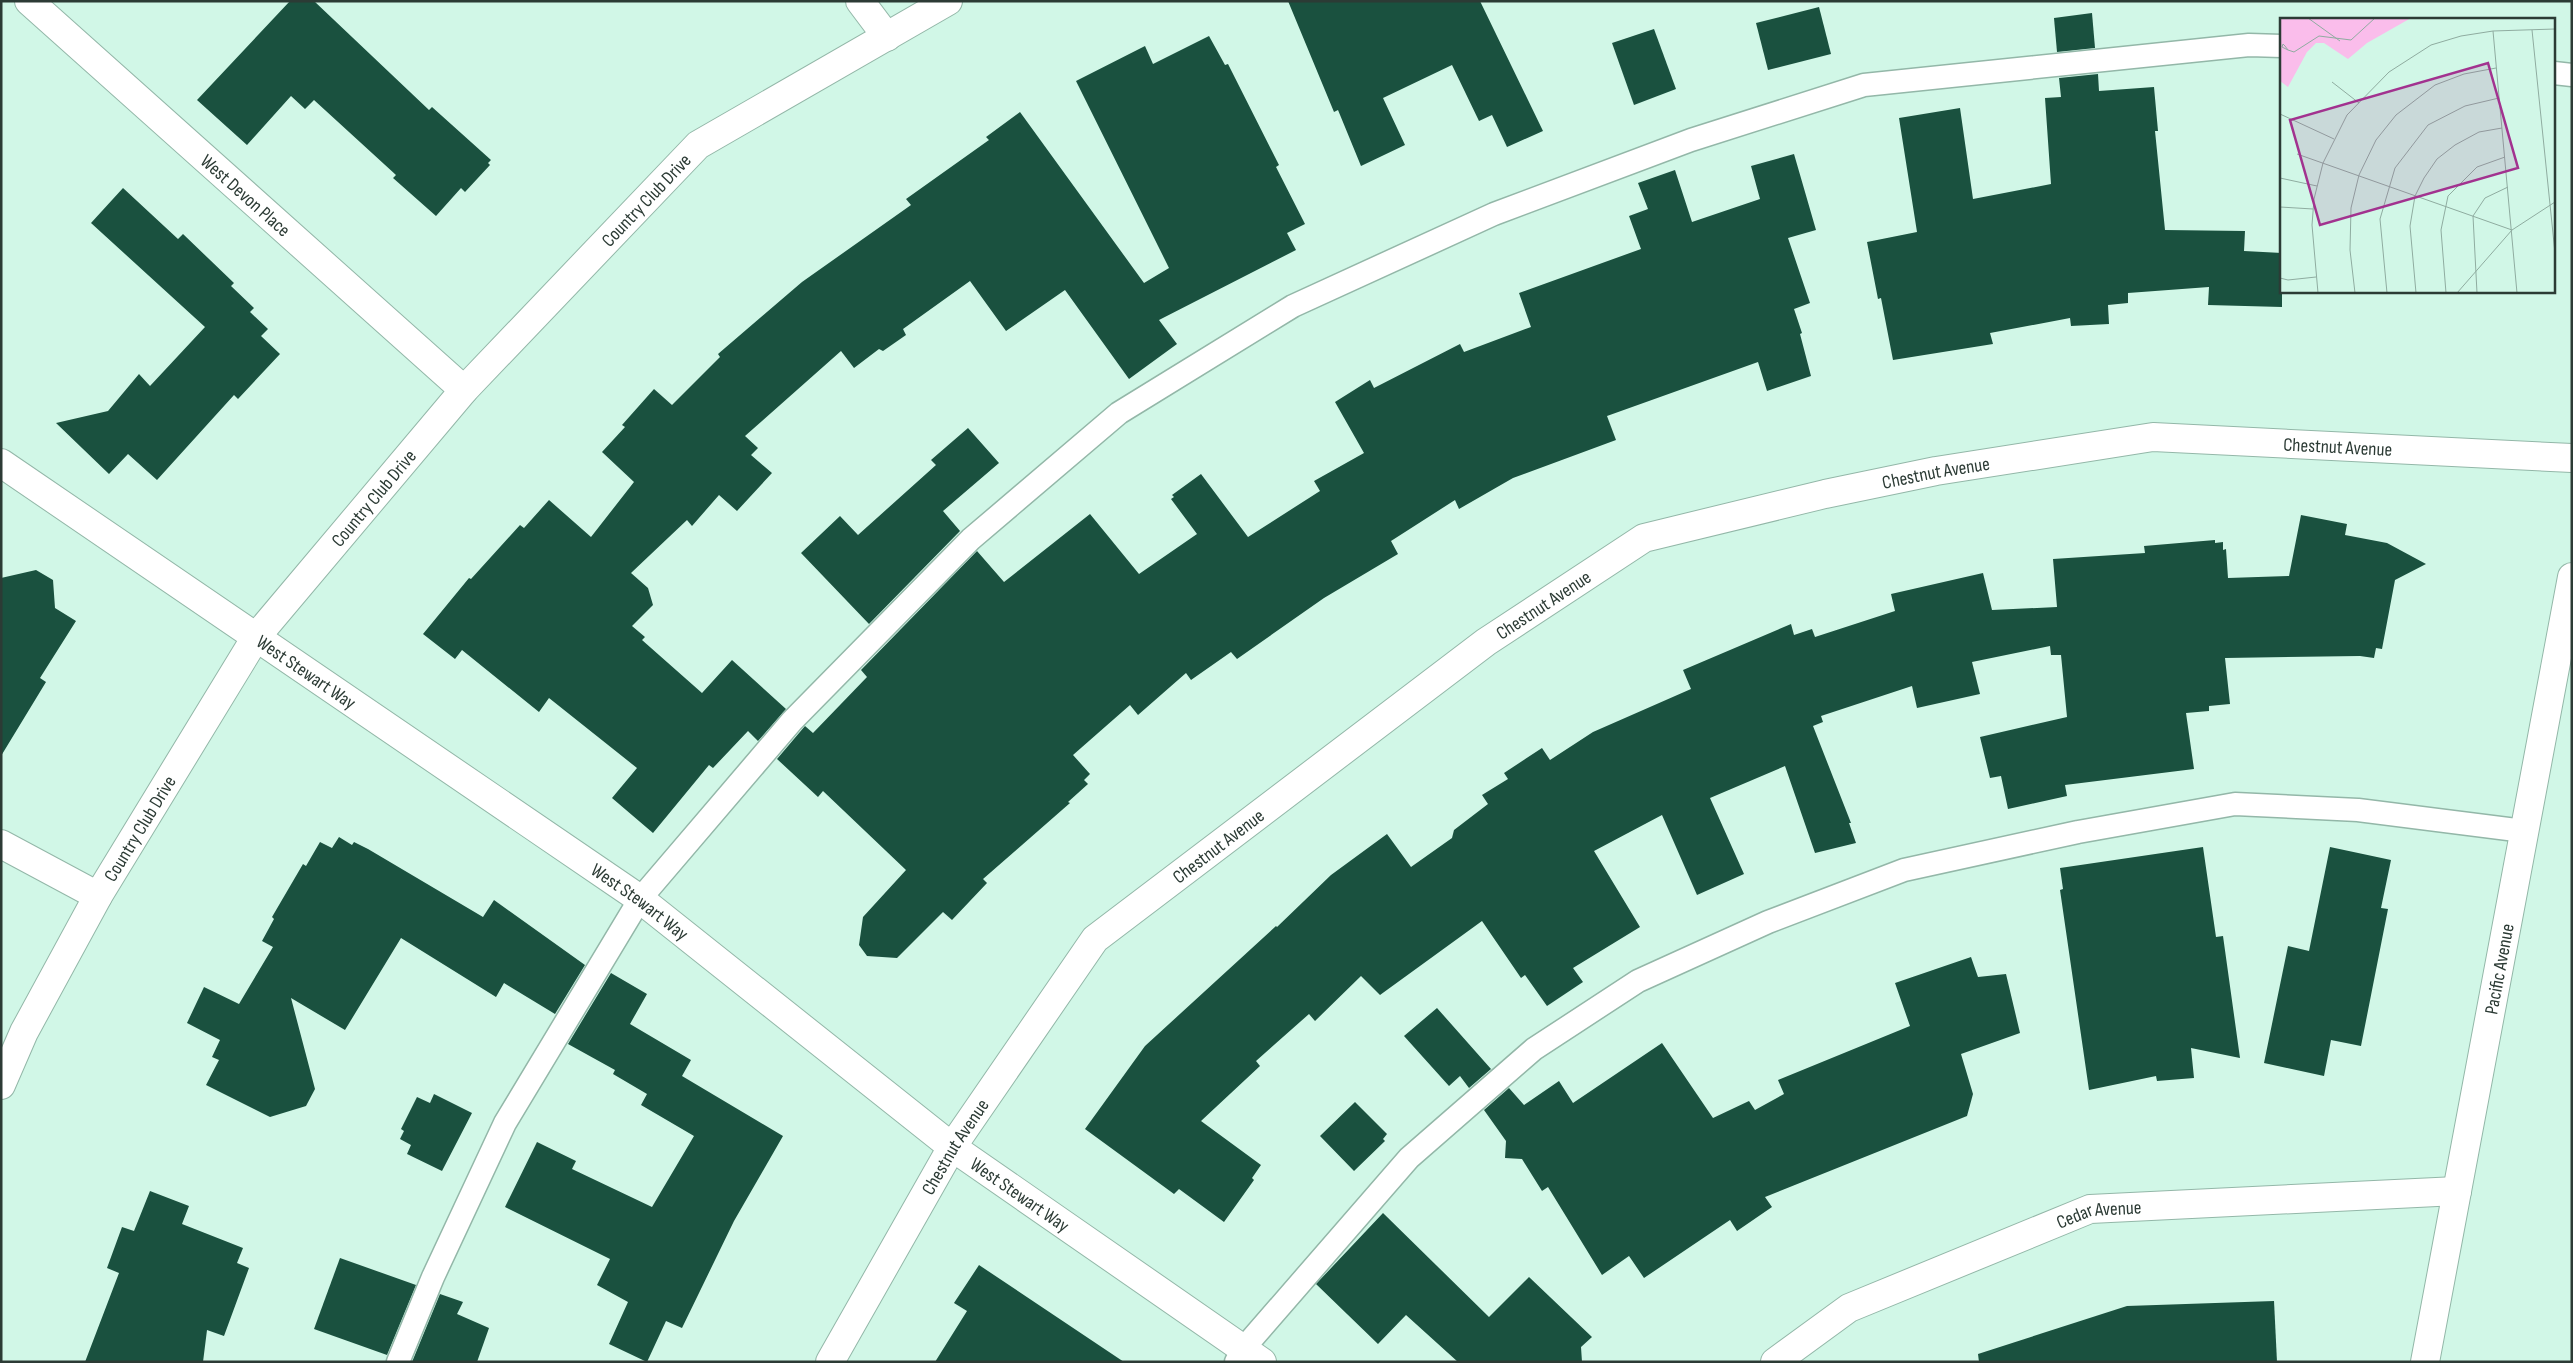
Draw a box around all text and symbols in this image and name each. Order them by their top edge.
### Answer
inset map [2280,18,2556,292]
street label: West Devon Place [195,150,295,242]
street label: Country Club Drive [597,150,696,252]
street label: Chestnut Avenue [2283,434,2393,462]
street label: Country Club Drive [327,446,422,552]
street label: Chestnut Avenue [1880,453,1991,495]
street label: Chestnut Avenue [1492,566,1596,645]
street label: West Stewart Way [252,631,360,715]
street label: Country Club Drive [100,772,182,886]
street label: Chestnut Avenue [1168,805,1269,889]
street label: West Stewart Way [586,859,693,946]
street label: Pacific Avenue [2480,922,2520,1016]
street label: Chestnut Avenue [917,1095,995,1199]
street label: West Stewart Way [965,1153,1074,1238]
street label: Cedar Avenue [2053,1196,2142,1235]

